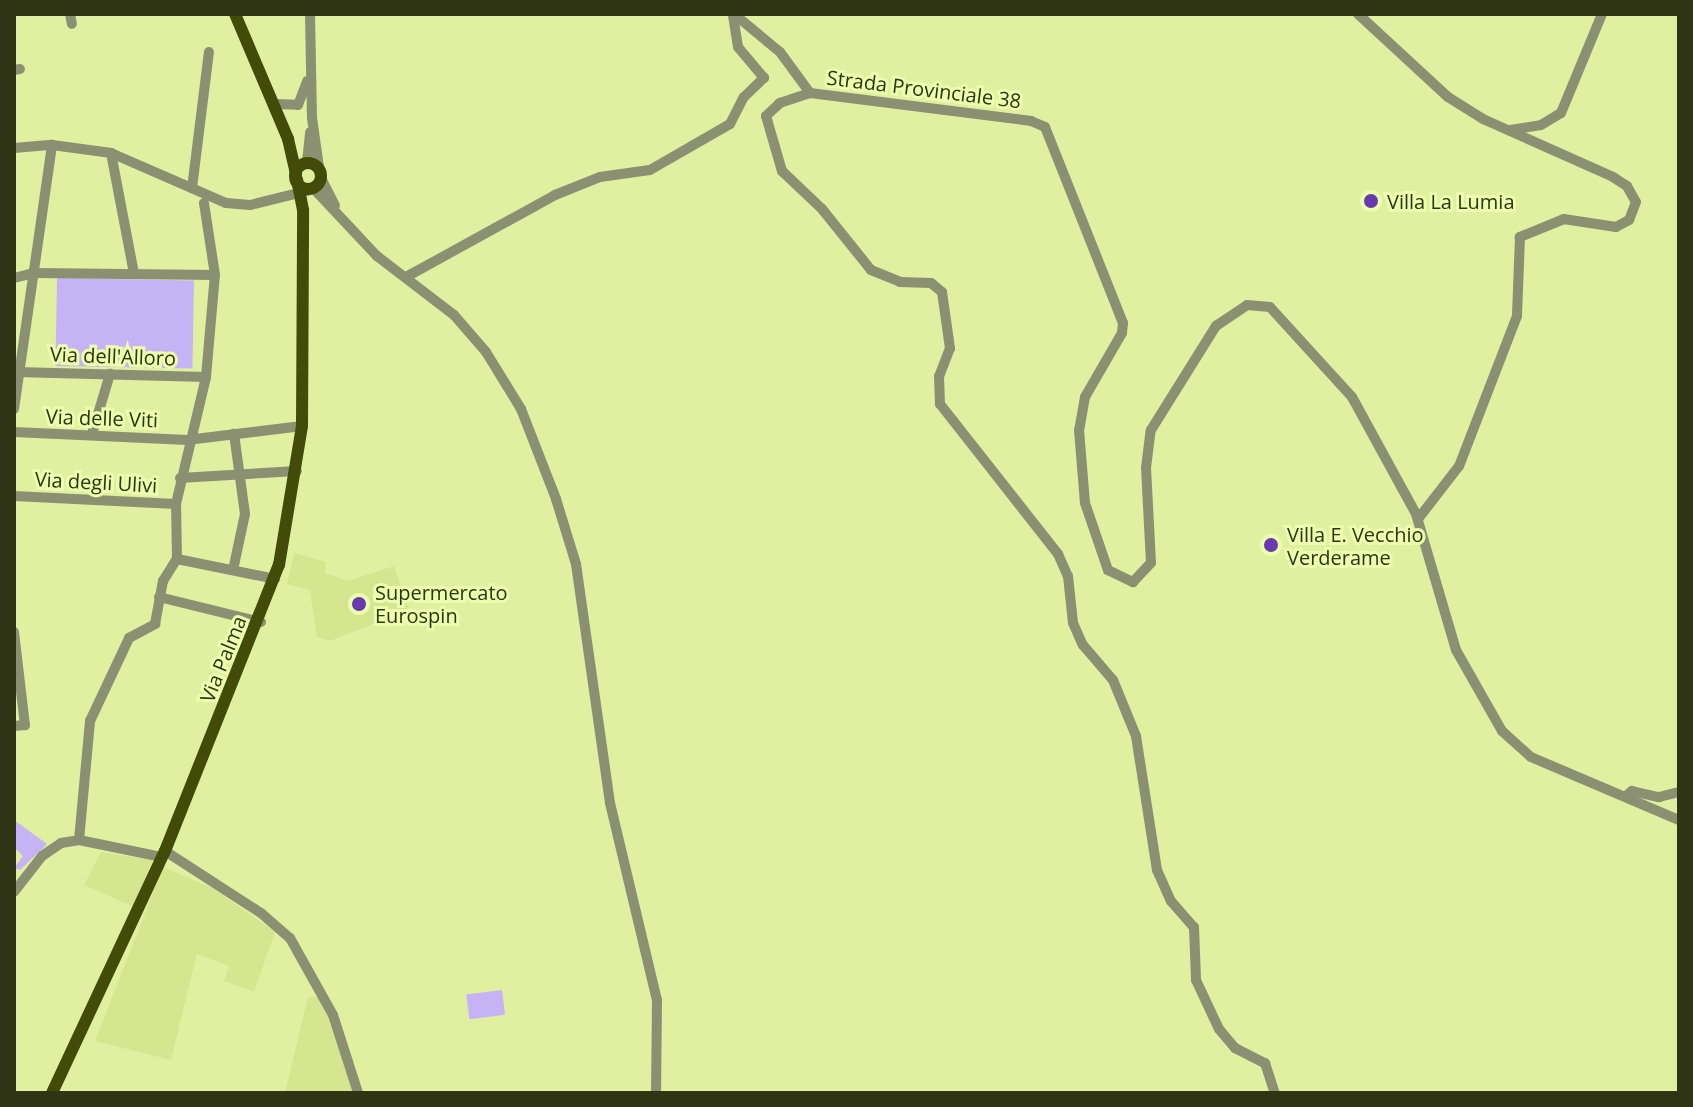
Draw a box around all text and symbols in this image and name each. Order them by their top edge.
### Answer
street label: Strada Provinciale 38 [825,65,1023,113]
place label: Villa La Lumia [1387,189,1515,213]
marker: Villa La Lumia [1362,192,1380,210]
street label: Via dell'Alloro [50,342,176,370]
street label: Via delle Viti [45,404,159,432]
street label: Via degli Ulivi [34,467,158,497]
place label: Villa E. Vecchio Verderame [1287,522,1424,569]
marker: Villa E. Vecchio Verderame [1262,536,1280,554]
place label: Supermercato Eurospin [375,580,508,627]
marker: Supermercato Eurospin [350,595,368,613]
street label: Via Palma [195,612,251,706]

